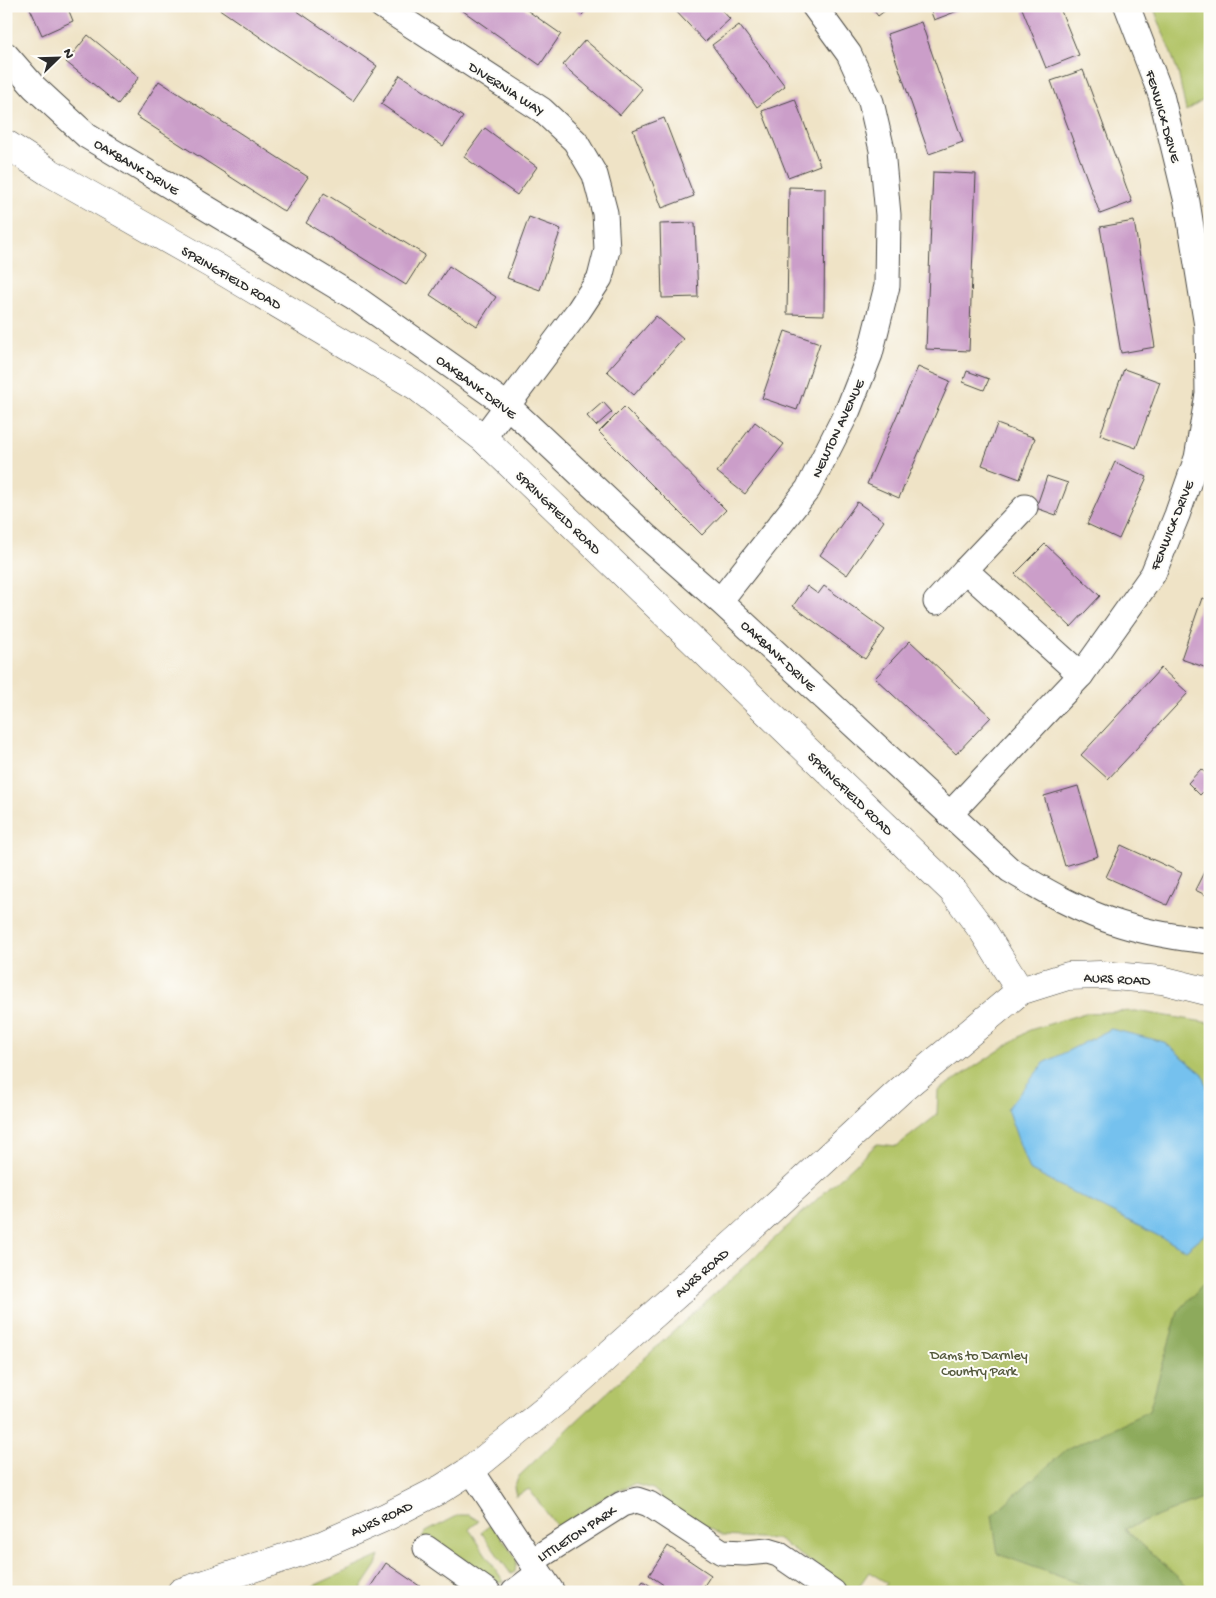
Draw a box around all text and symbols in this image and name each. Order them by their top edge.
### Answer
north arrow [32,32,82,82]
text: N [58,46,77,61]
street label: DIVERNIA WAY [464,59,547,121]
street label: FENWICK DRIVE [1140,68,1183,166]
street label: OAKBANK DRIVE [90,136,182,201]
street label: SPRINGFIELD ROAD [178,244,285,315]
street label: OAKBANK DRIVE [432,352,520,425]
street label: NEWTON AVENUE [809,376,870,481]
street label: SPRINGFIELD ROAD [511,468,604,560]
street label: FENWICK DRIVE [1147,477,1200,574]
street label: OAKBANK DRIVE [736,618,819,697]
street label: SPRINGFIELD ROAD [803,749,896,841]
street label: AURS ROAD [1083,970,1151,991]
street label: AURS ROAD [672,1245,734,1302]
park label: Dams to Darnley Country Park [929,1348,1028,1381]
street label: AURS ROAD [348,1498,417,1542]
street label: LITTLETON PARK [535,1503,621,1567]

